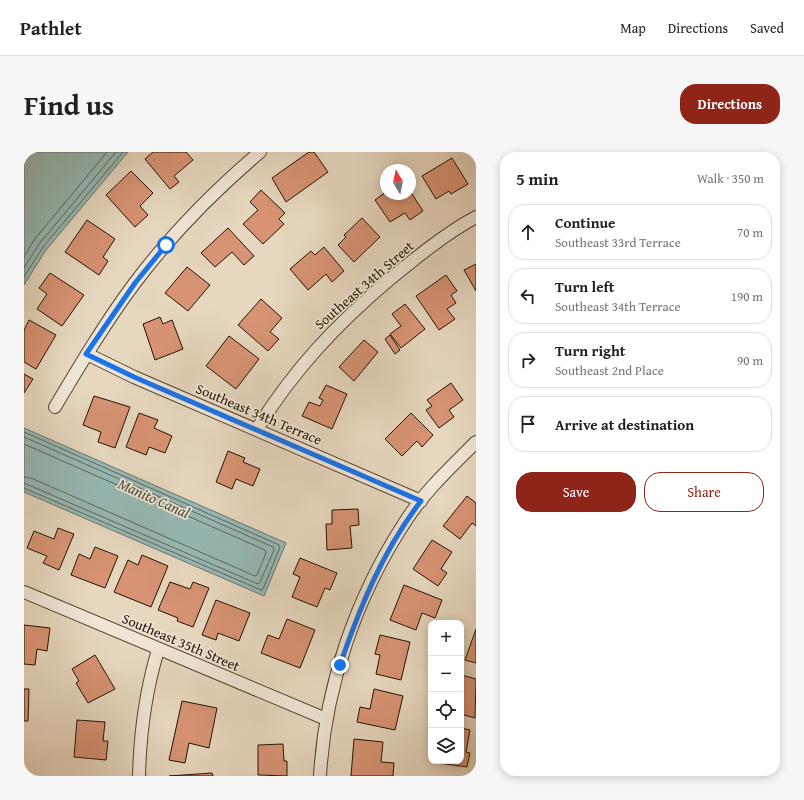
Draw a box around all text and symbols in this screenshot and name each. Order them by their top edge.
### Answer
text: Pathlet [20,14,82,42]
text: Map [620,18,646,38]
text: Directions [668,18,728,38]
text: Saved [750,18,784,38]
text: Find us [24,84,114,125]
button: Directions [680,84,780,124]
north arrow [380,164,416,200]
text: 5 min [516,166,558,191]
text: Walk · 350 m [697,169,764,188]
text: Continue [555,212,616,233]
icon: ahead [517,221,539,243]
text: 70 m [737,223,763,242]
text: Southeast 33rd Terrace [555,233,681,252]
route start [157,236,175,254]
street label: Southeast 34th Street [310,236,418,334]
text: Turn left [555,276,614,297]
icon: left [517,285,539,307]
text: 190 m [731,287,763,306]
text: Southeast 34th Terrace [555,297,681,316]
text: Turn right [555,340,626,361]
icon: right [517,349,539,371]
text: 90 m [737,351,763,370]
text: Southeast 2nd Place [555,361,664,380]
street label: Southeast 34th Terrace [193,378,326,450]
icon: arrive [517,413,539,435]
text: Arrive at destination [555,414,694,435]
button: Save [516,472,636,512]
button: Share [644,472,764,512]
water label: Manito Canal [115,473,193,523]
street label: Southeast 35th Street [119,608,243,676]
map controls [428,620,464,764]
button: + [428,620,464,656]
route end [331,656,349,674]
button: − [428,656,464,692]
button: locate [428,692,464,728]
button: layers [428,728,464,764]

